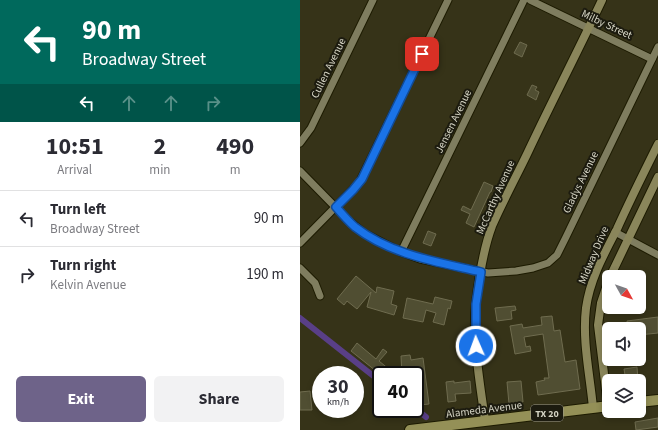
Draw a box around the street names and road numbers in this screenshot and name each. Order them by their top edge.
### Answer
street label: Milby Street [579,6,635,43]
street label: Cullen Avenue [307,35,350,101]
street label: Jensen Avenue [432,86,476,155]
street label: Gladys Avenue [559,148,602,216]
street label: McCarthy Avenue [472,157,519,237]
street label: Midway Drive [575,224,613,286]
street label: Alameda Avenue [445,397,524,422]
road number: TX 20 [531,405,563,421]

